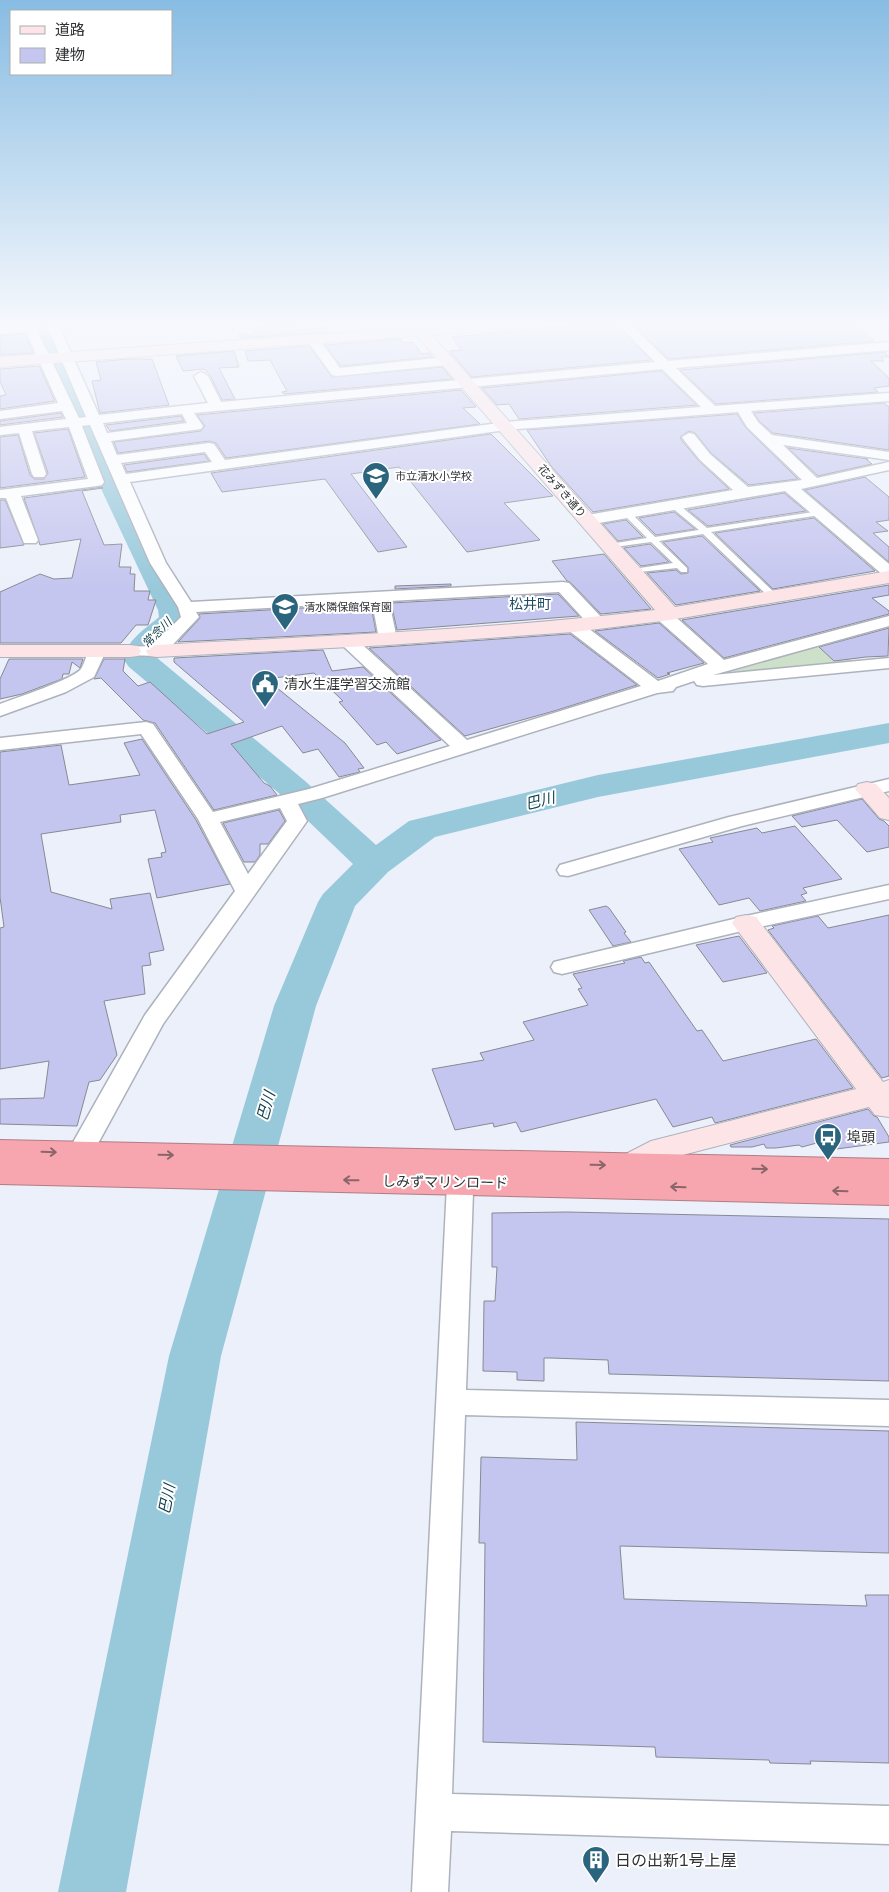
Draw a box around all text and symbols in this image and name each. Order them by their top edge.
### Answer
legend [10,10,172,75]
text: 道路 [55,20,85,39]
text: 建物 [55,45,85,64]
school or university icon: 市立清水小学校 [361,461,391,500]
street label: 花みずき通り [535,462,589,520]
place label: 市立清水小学校 [395,469,472,483]
school or university icon: 清水隣保館保育園 [270,592,300,631]
district label: 松井町 [509,595,551,613]
place label: 清水隣保館保育園 [304,600,392,614]
water label: 常念川 [139,613,176,651]
public building icon: 清水生涯学習交流館 [250,669,280,708]
place label: 清水生涯学習交流館 [284,675,410,693]
water label: 巴川 [523,787,559,813]
water label: 巴川 [252,1087,279,1123]
bus stop icon: 埠頭 [813,1122,843,1161]
place label: 埠頭 [847,1128,875,1146]
one-way arrow [40,1148,56,1157]
one-way arrow [158,1151,174,1160]
one-way arrow [589,1160,605,1170]
one-way arrow [752,1164,768,1173]
street label: しみずマリンロード [382,1172,508,1192]
one-way arrow [343,1175,360,1185]
one-way arrow [670,1182,686,1192]
one-way arrow [833,1186,849,1196]
water label: 巴川 [154,1480,179,1515]
building icon: 日の出新1号上屋 [581,1845,611,1884]
place label: 日の出新1号上屋 [615,1850,737,1870]

